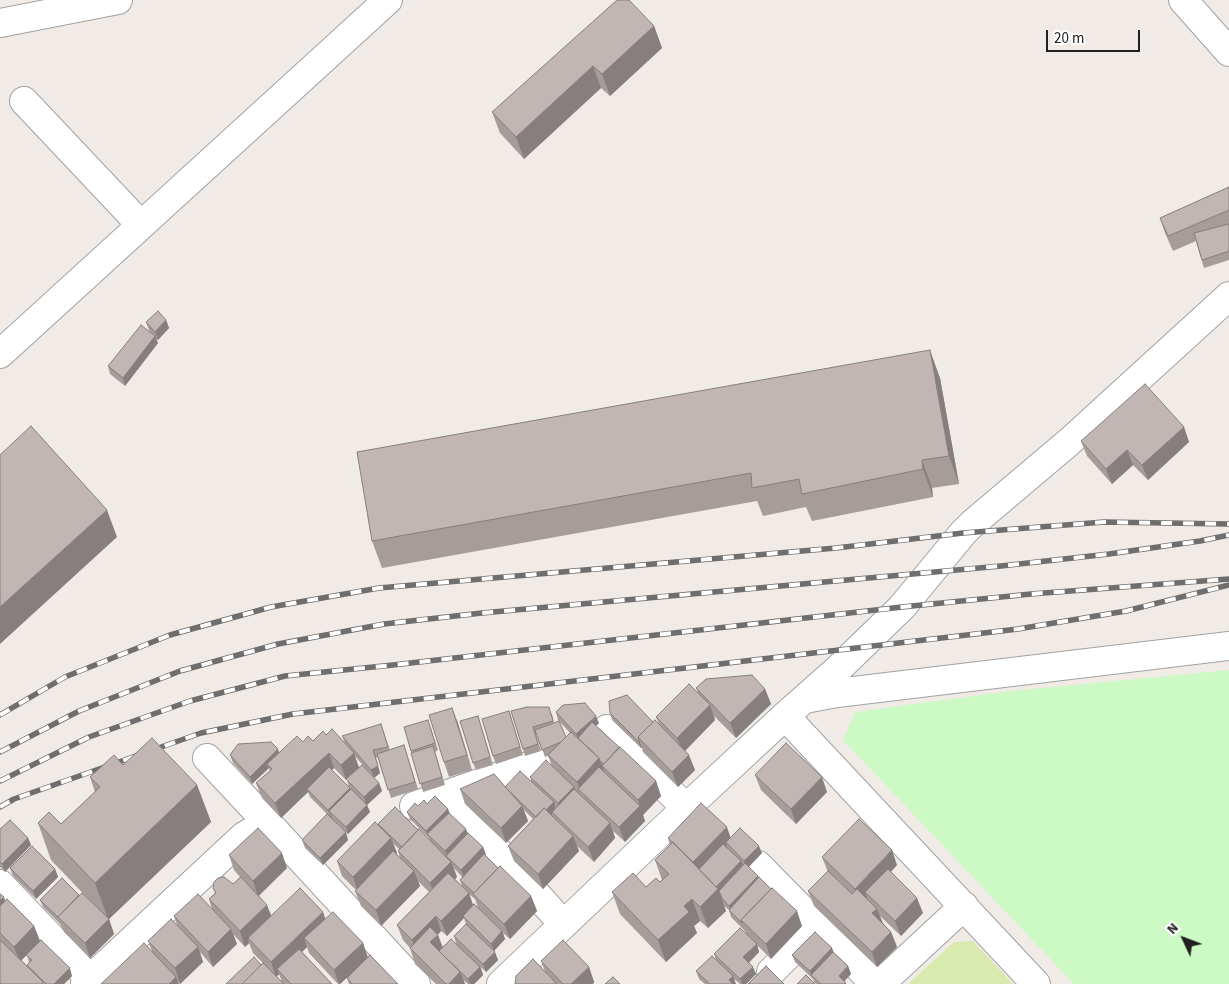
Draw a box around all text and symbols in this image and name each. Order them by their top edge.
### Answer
scale bar [1049,20,1143,52]
text: 20 m [1054,28,1084,49]
north arrow [1159,914,1209,964]
text: N [1163,919,1184,939]

